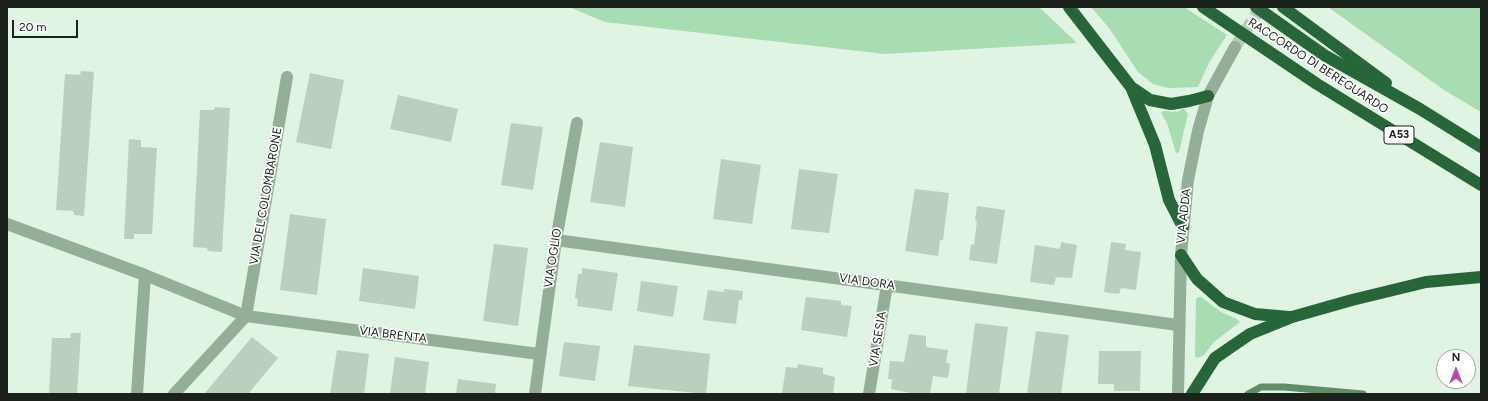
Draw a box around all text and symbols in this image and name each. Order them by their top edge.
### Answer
scale bar [14,12,80,38]
street label: RACCORDO DI BEREGUARDO [1245,15,1391,117]
text: 20 m [19,20,47,34]
street label: VIA DEL COLOMBARONE [247,126,285,266]
road number: A53 [1384,126,1414,144]
street label: VIA ADDA [1174,188,1194,244]
street label: VIA OGLIO [541,227,565,289]
street label: VIA DORA [838,271,896,293]
street label: VIA SESIA [867,310,889,368]
street label: VIA BRENTA [358,324,428,346]
north arrow [1436,349,1476,389]
text: N [1452,351,1460,364]

